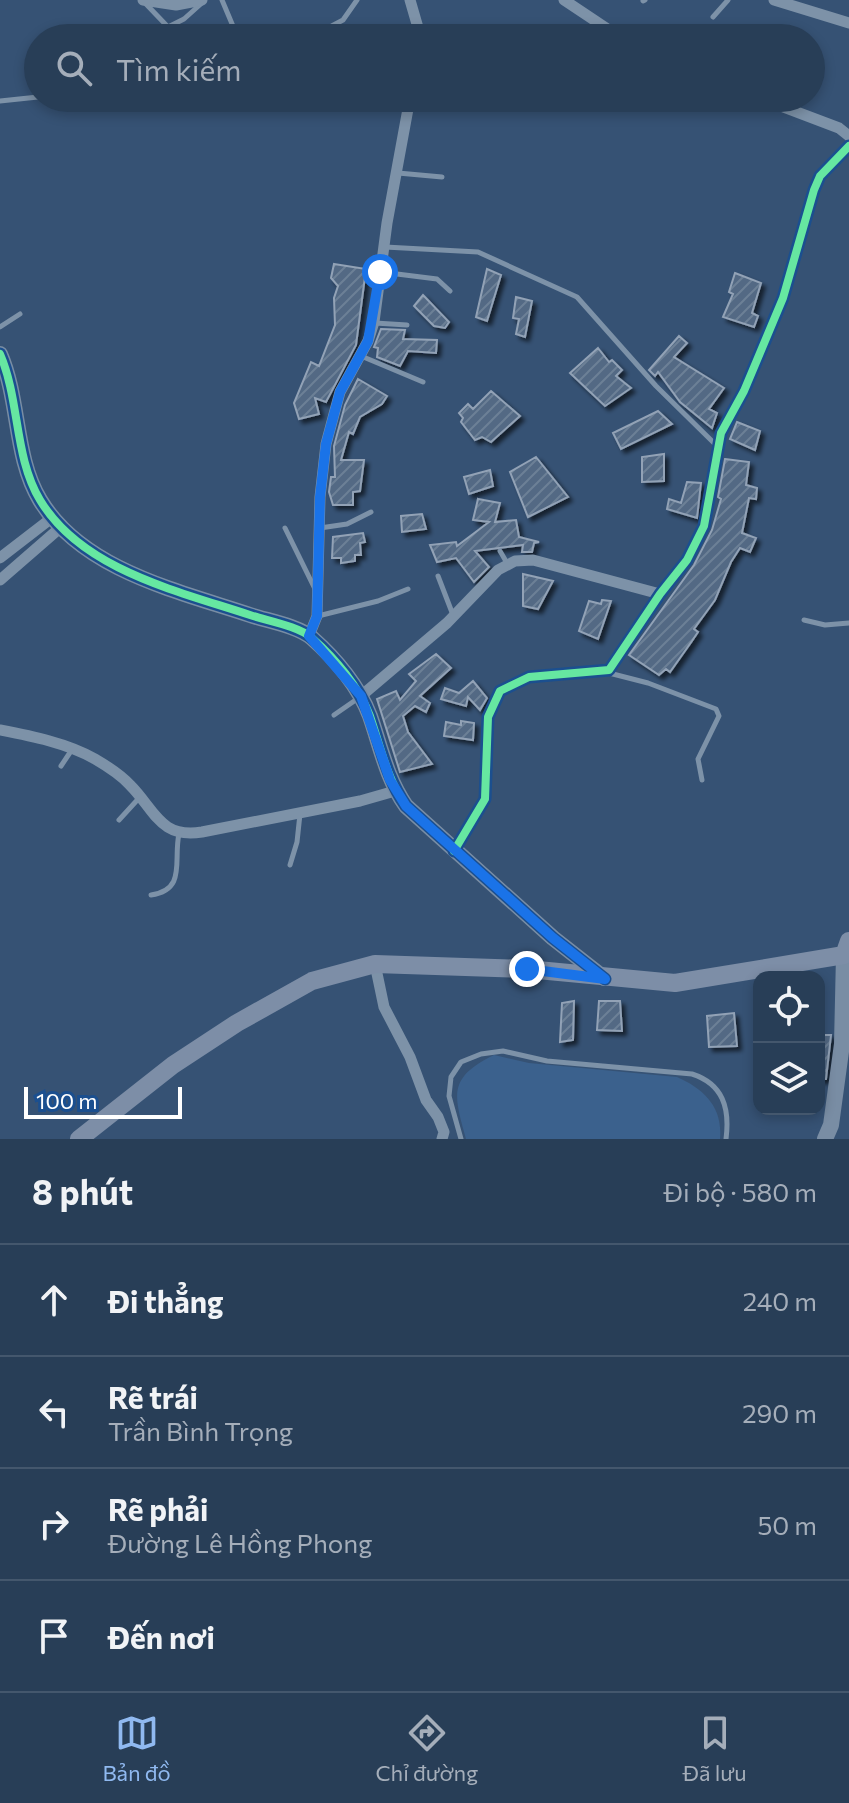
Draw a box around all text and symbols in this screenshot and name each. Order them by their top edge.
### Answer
search box [24,24,825,112]
icon: search [52,46,96,90]
text: Tìm kiếm [116,50,241,87]
route start [362,254,398,290]
route end [509,951,545,987]
map controls [753,971,825,1115]
button: locate [753,971,825,1043]
button: layers [753,1043,825,1115]
scale bar [24,1083,182,1119]
text: 100 m [36,1087,98,1114]
text: 8 phút [32,1170,133,1212]
text: Đi bộ · 580 m [664,1176,817,1207]
icon: ahead [32,1278,76,1322]
text: Đi thẳng [108,1282,224,1319]
text: 240 m [743,1285,817,1316]
text: Rẽ trái [108,1378,198,1415]
icon: left [32,1390,76,1434]
text: 290 m [742,1397,817,1428]
text: Trần Bình Trọng [108,1415,293,1446]
text: Rẽ phải [108,1490,208,1527]
icon: right [32,1502,76,1546]
text: 50 m [757,1509,817,1540]
text: Đường Lê Hồng Phong [108,1527,372,1558]
icon: arrive [32,1614,76,1658]
text: Đến nơi [108,1618,215,1655]
tab: Bản đồ [102,1711,171,1786]
tab: Chỉ đường [375,1711,478,1786]
tab: Đã lưu [683,1711,747,1786]

